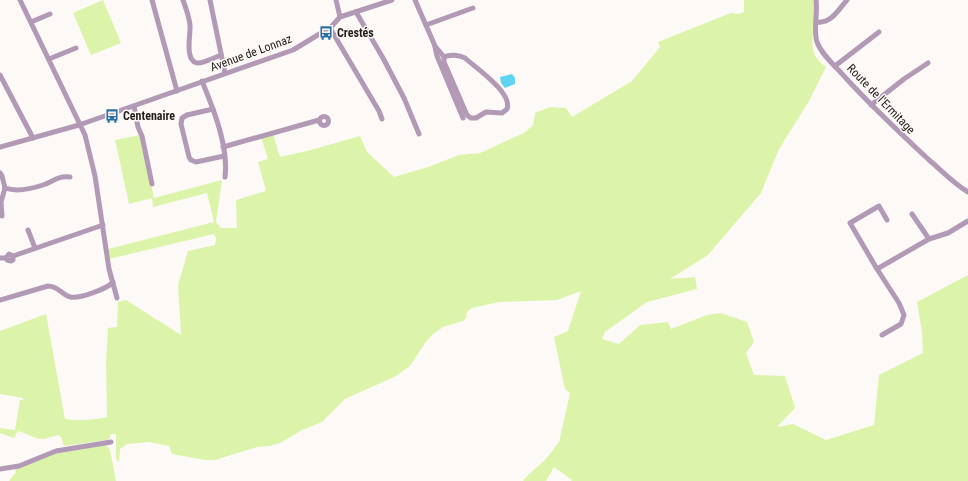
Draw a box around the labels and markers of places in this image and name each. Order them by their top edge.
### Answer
bus stop icon: Crestés [318,25,334,41]
place label: Crestés [337,26,374,40]
bus stop icon: Centenaire [104,108,120,124]
place label: Centenaire [123,109,175,123]

